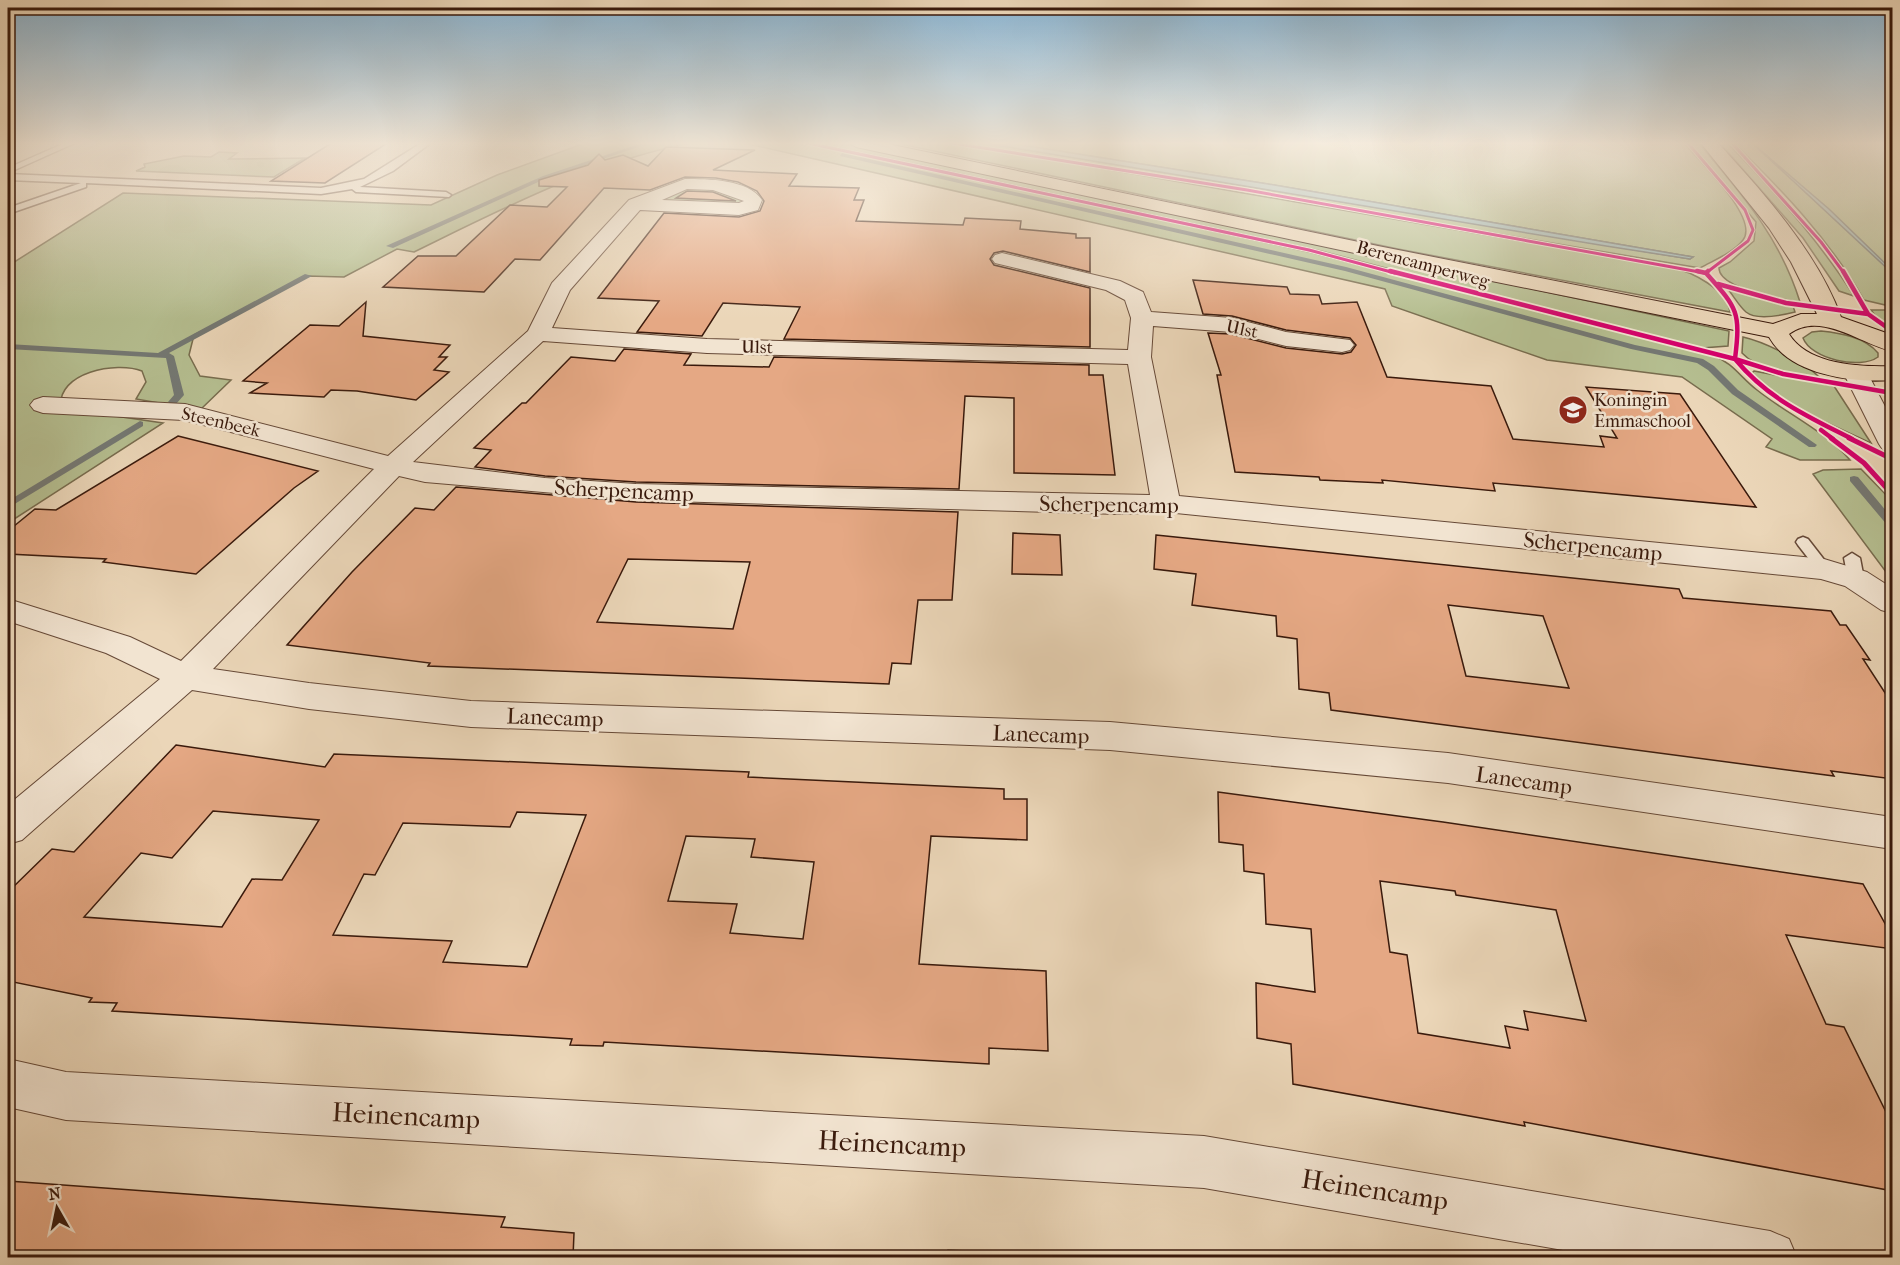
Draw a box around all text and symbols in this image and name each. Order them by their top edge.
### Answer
street label: Berencamperweg [1354,237,1492,292]
street label: Ulst [1224,316,1260,343]
street label: Ulst [741,337,774,358]
place label: Koningin Emmaschool [1594,390,1691,432]
school or university icon: Koningin Emmaschool [1557,394,1589,426]
street label: Steenbeek [179,403,263,442]
street label: Scherpencamp [554,474,694,508]
street label: Scherpencamp [1039,491,1179,519]
street label: Scherpencamp [1522,527,1664,567]
street label: Lanecamp [506,703,604,733]
street label: Lanecamp [992,720,1090,750]
street label: Lanecamp [1474,761,1574,801]
street label: Heinencamp [331,1096,481,1136]
street label: Heinencamp [817,1124,967,1164]
street label: Heinencamp [1299,1163,1451,1217]
north arrow [27,1178,87,1238]
text: N [47,1183,63,1204]

